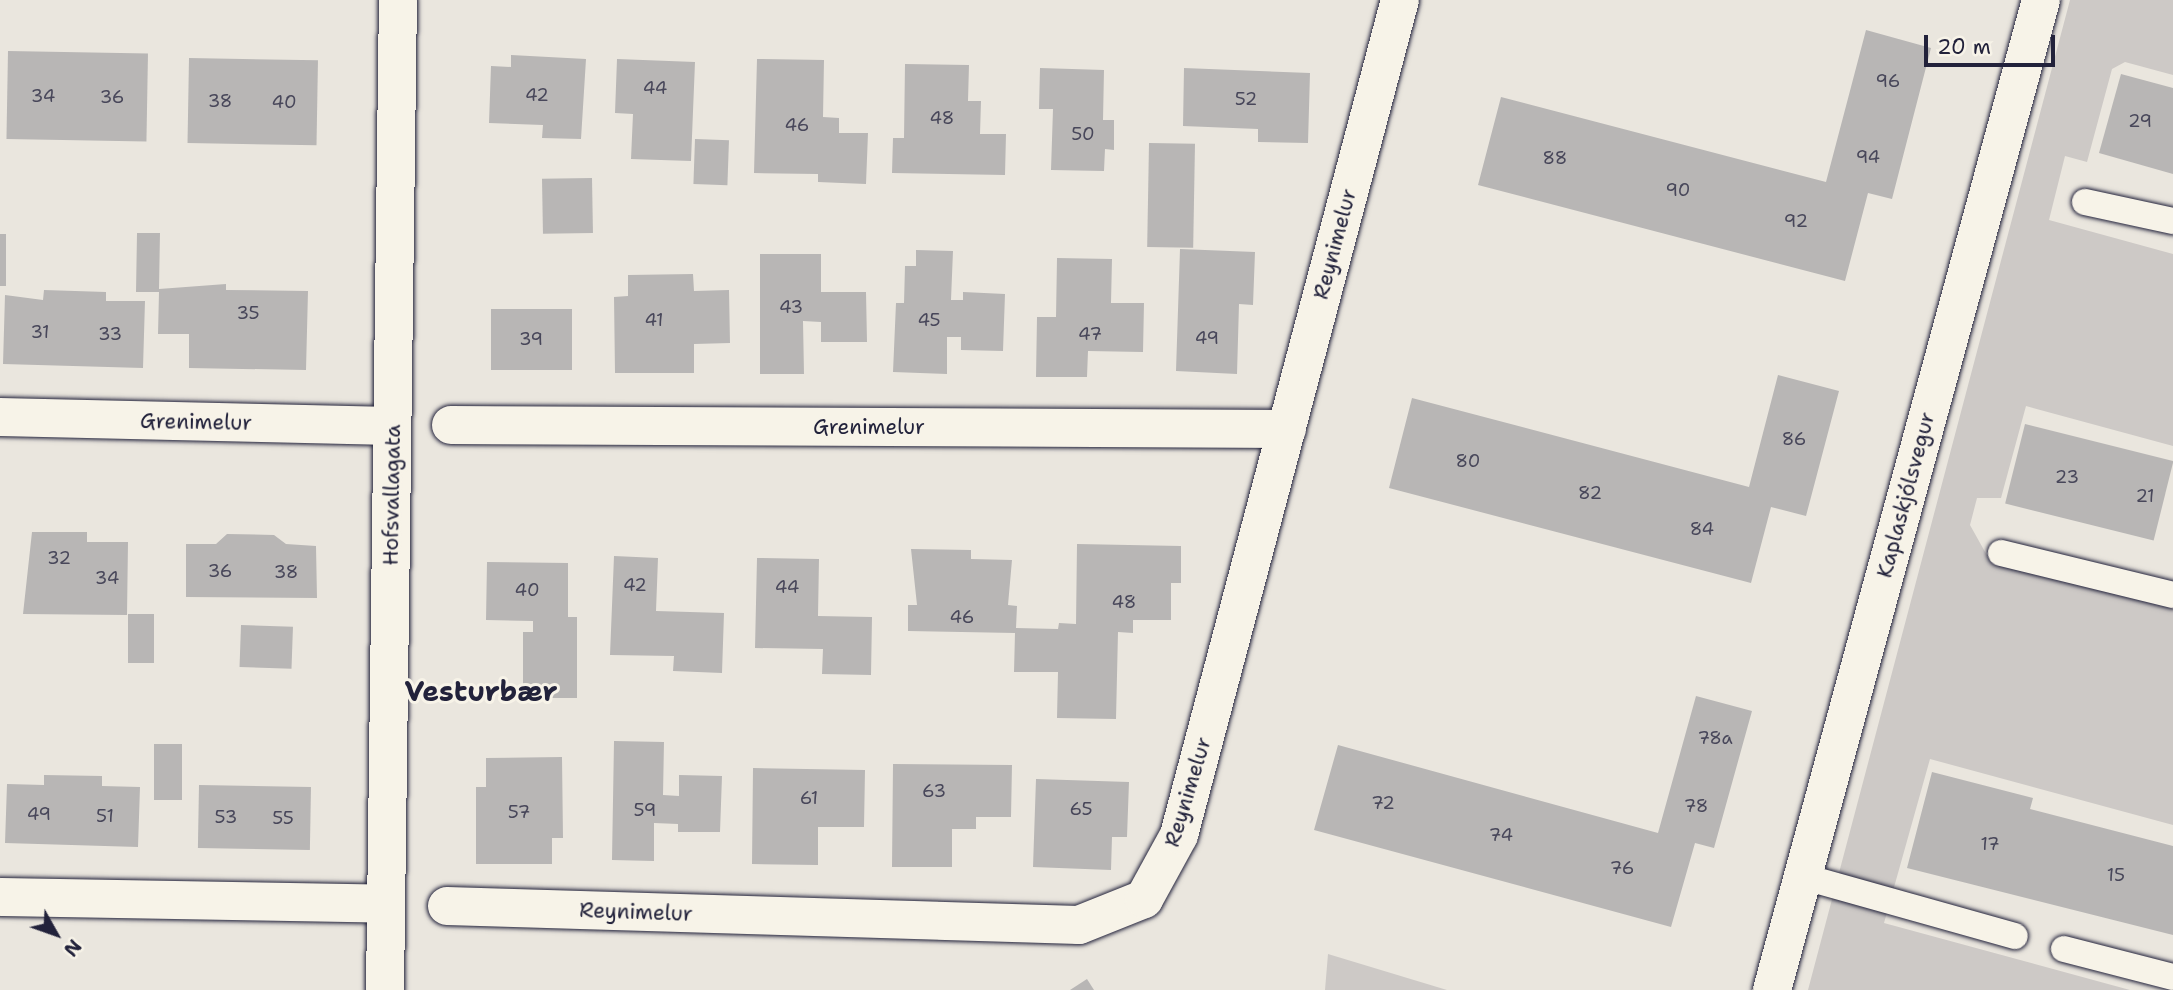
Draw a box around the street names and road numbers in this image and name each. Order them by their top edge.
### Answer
street label: Reynimelur [1308,186,1362,302]
street label: Grenimelur [140,408,252,436]
street label: Kaplaskjólsvegur [1872,409,1940,581]
street label: Grenimelur [813,414,925,440]
street label: Hofsvallagata [378,424,406,566]
street label: Reynimelur [1159,734,1217,850]
street label: Reynimelur [579,897,693,927]

